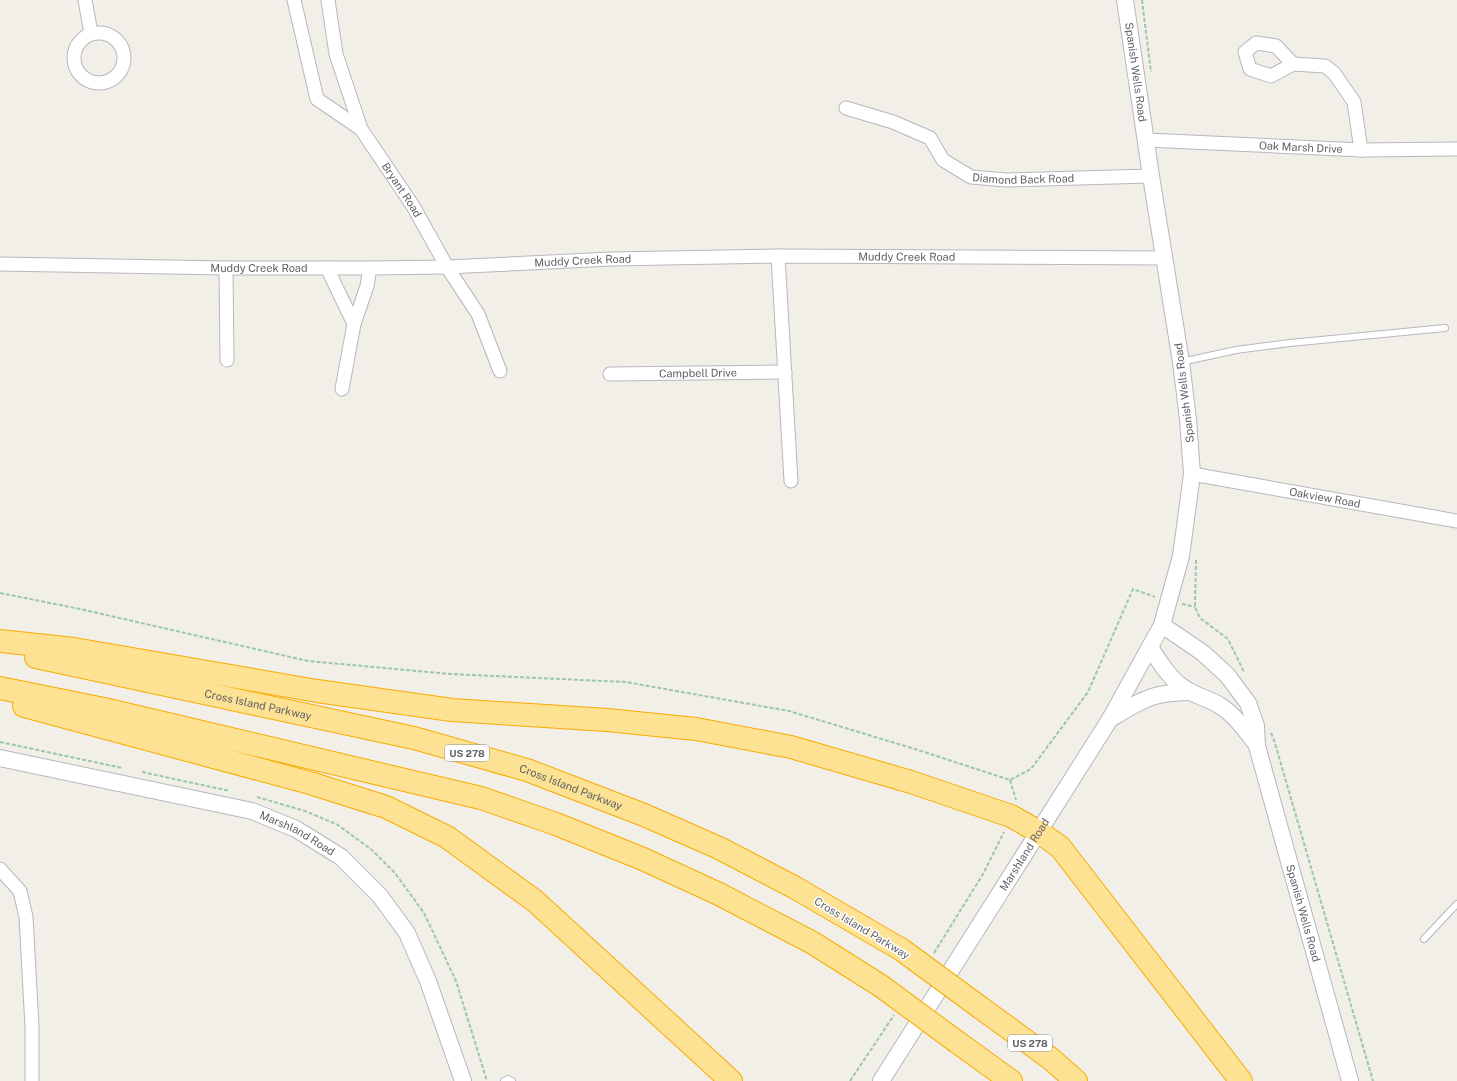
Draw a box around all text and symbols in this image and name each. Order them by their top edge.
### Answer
street label: Spanish Wells Road [1123,22,1149,122]
street label: Oak Marsh Drive [1259,139,1343,155]
street label: Bryant Road [379,160,424,219]
street label: Diamond Back Road [972,171,1074,186]
street label: Muddy Creek Road [858,250,955,263]
street label: Muddy Creek Road [534,253,631,269]
street label: Muddy Creek Road [210,262,307,274]
street label: Spanish Wells Road [1172,343,1196,443]
street label: Campbell Drive [659,367,737,379]
street label: Oakview Road [1288,485,1361,510]
street label: Cross Island Parkway [203,687,313,722]
road number: US 278 [445,745,489,761]
street label: Cross Island Parkway [518,762,624,812]
street label: Marshland Road [258,809,337,858]
street label: Marshland Road [997,816,1052,893]
street label: Spanish Wells Road [1284,863,1323,963]
street label: Cross Island Parkway [812,895,912,961]
road number: US 278 [1008,1035,1052,1051]

